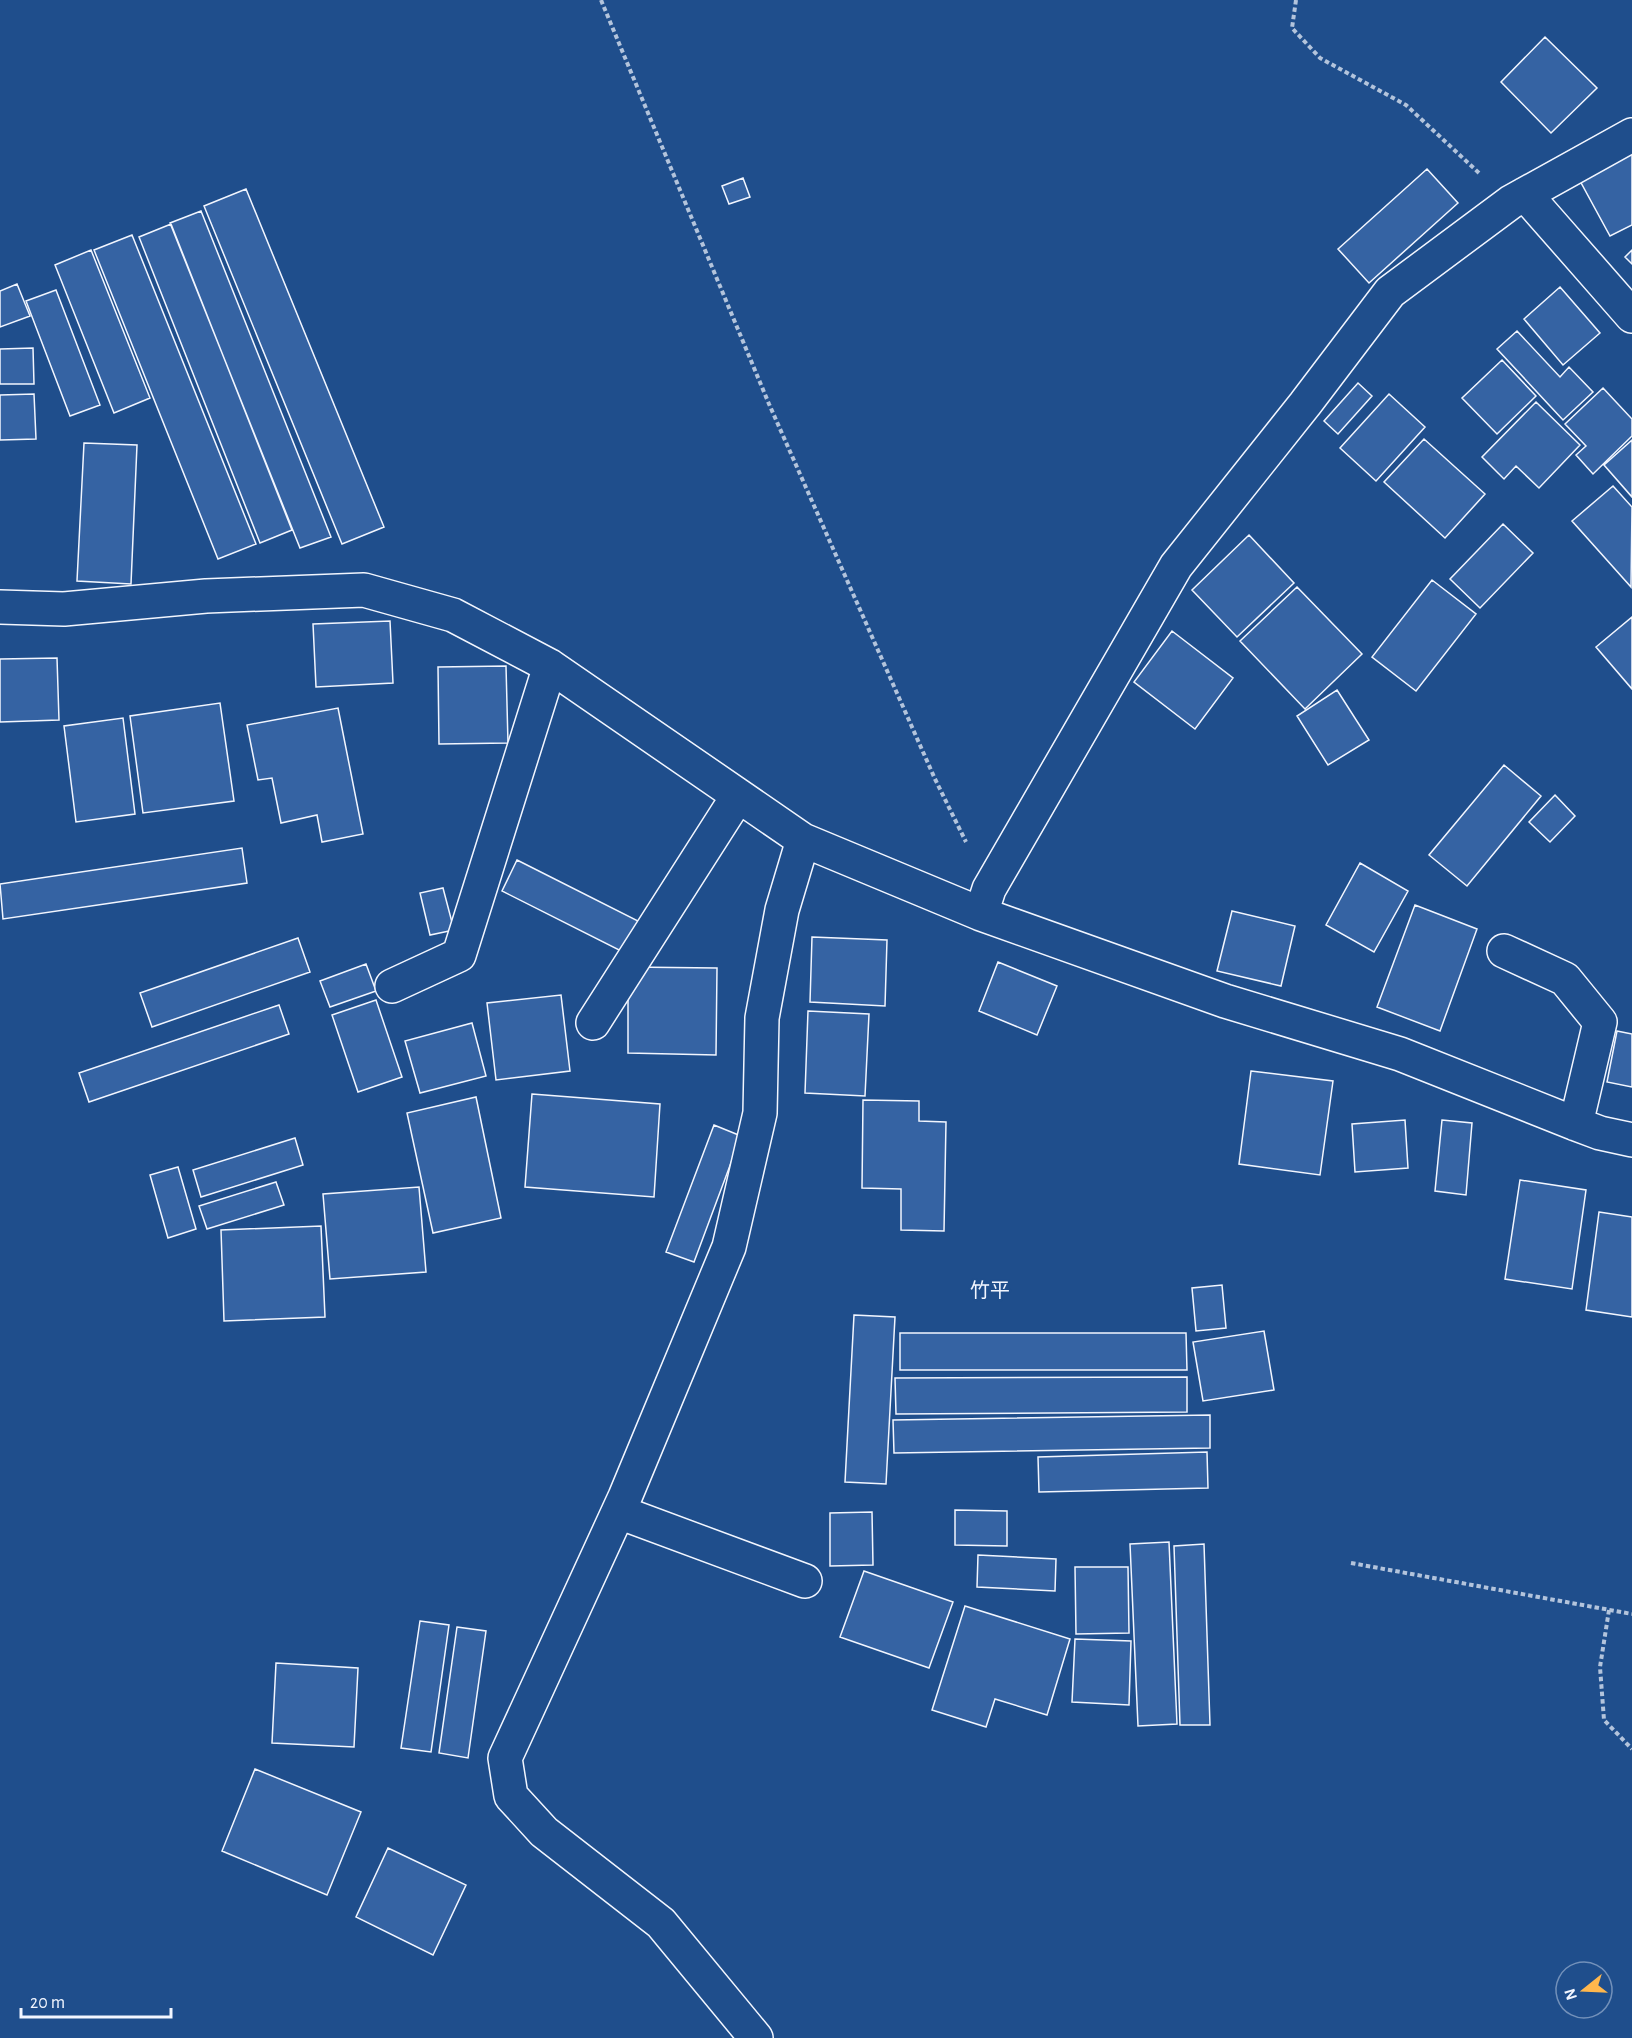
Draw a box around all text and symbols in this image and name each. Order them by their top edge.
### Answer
district label: 竹平 [970,1280,1010,1301]
north arrow [1554,1960,1614,2020]
scale bar [21,1981,171,2019]
text: N [1561,1987,1580,2002]
text: 20 m [30,1994,65,2012]

